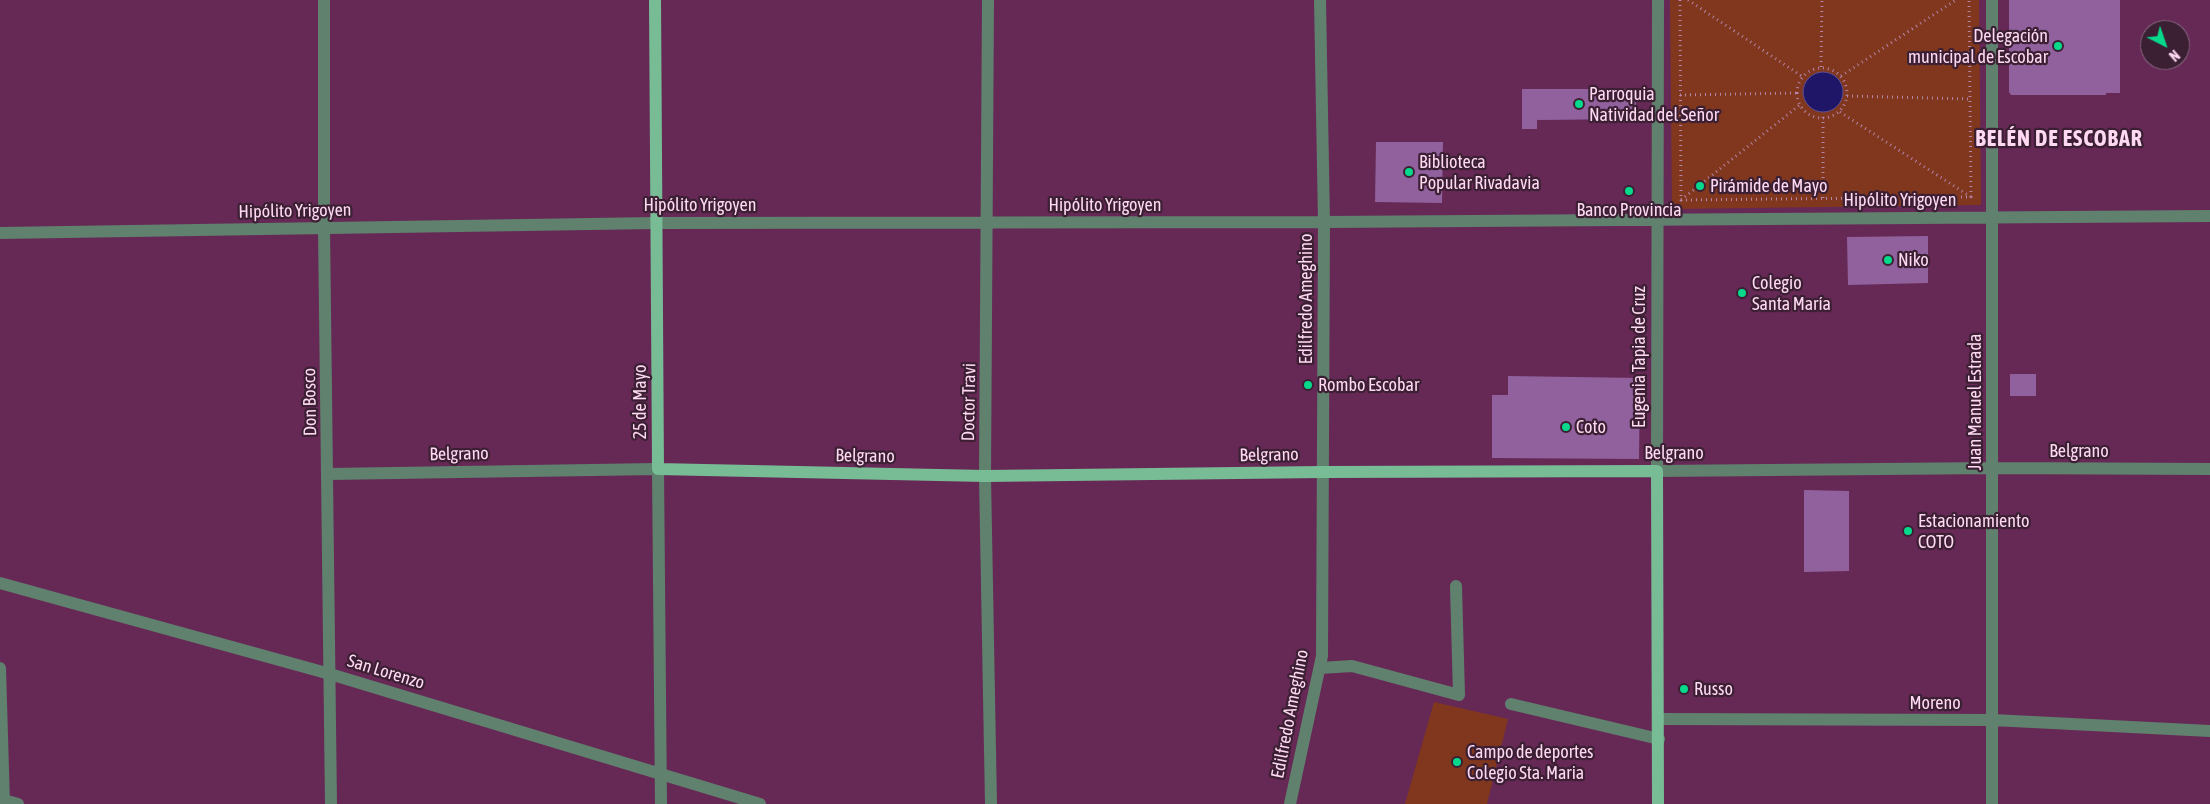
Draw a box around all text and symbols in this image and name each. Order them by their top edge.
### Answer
north arrow [2140,20,2190,70]
place label: Delegación municipal de Escobar [1908,25,2048,68]
marker: Delegación municipal de Escobar [2052,40,2064,52]
text: N [2166,47,2183,64]
place label: Parroquia Natividad del Señor [1589,83,1719,126]
marker: Parroquia Natividad del Señor [1573,98,1585,110]
district label: BELÉN DE ESCOBAR [1973,126,2145,152]
place label: Biblioteca Popular Rivadavia [1419,151,1540,193]
marker: Biblioteca Popular Rivadavia [1403,166,1415,178]
place label: Pirámide de Mayo [1710,175,1827,197]
marker: Pirámide de Mayo [1694,180,1706,192]
marker: Banco Provincia [1623,185,1635,197]
street label: Hipólito Yrigoyen [1844,189,1956,211]
street label: Hipólito Yrigoyen [644,194,756,216]
street label: Hipólito Yrigoyen [1049,194,1161,216]
street label: Hipólito Yrigoyen [238,199,352,223]
place label: Banco Provincia [1576,199,1682,221]
street label: Edilfredo Ameghino [1295,234,1317,364]
place label: Niko [1898,249,1929,271]
marker: Niko [1882,254,1894,266]
place label: Colegio Santa María [1752,272,1831,314]
street label: Eugenia Tapia de Cruz [1628,286,1650,428]
marker: Colegio Santa María [1736,287,1748,299]
street label: Juan Manuel Estrada [1964,334,1986,470]
street label: Doctor Travi [958,363,980,441]
street label: 25 de Mayo [629,365,651,439]
street label: Don Bosco [299,368,321,436]
place label: Rombo Escobar [1318,374,1419,396]
marker: Rombo Escobar [1302,379,1314,391]
place label: Coto [1576,416,1606,438]
marker: Coto [1560,421,1572,433]
street label: Belgrano [2049,440,2109,462]
street label: Belgrano [1644,442,1704,464]
street label: Belgrano [429,443,489,465]
street label: Belgrano [1239,444,1299,466]
street label: Belgrano [835,445,895,467]
place label: Estacionamiento COTO [1918,510,2029,552]
marker: Estacionamiento COTO [1902,525,1914,537]
street label: Edilfredo Ameghino [1267,648,1313,780]
street label: San Lorenzo [345,650,427,694]
place label: Russo [1694,678,1733,700]
marker: Russo [1678,683,1690,695]
street label: Moreno [1909,692,1961,714]
place label: Campo de deportes Colegio Sta. Maria [1467,741,1593,784]
marker: Campo de deportes Colegio Sta. Maria [1451,756,1463,768]

